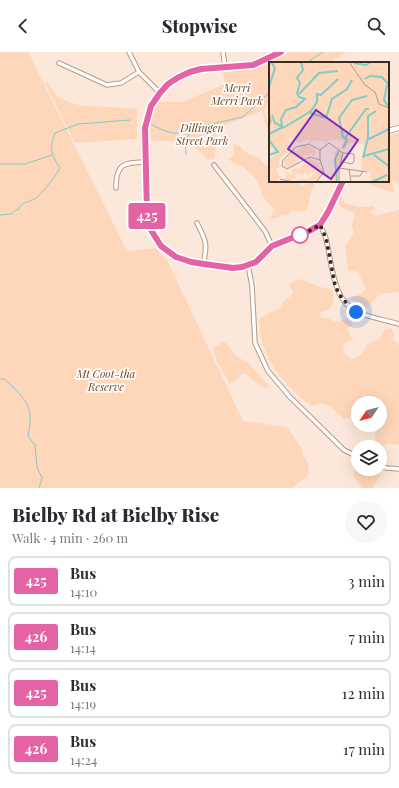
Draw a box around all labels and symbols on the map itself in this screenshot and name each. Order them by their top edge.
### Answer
inset map [269,62,389,182]
park label: Merri Merri Park [210,80,263,108]
park label: Dillingen Street Park [175,120,229,148]
line badge: 425 [124,203,170,229]
unlabelled marker [291,226,309,244]
your location [346,302,366,322]
park label: Mt Coot-tha Reserve [76,366,136,394]
north arrow [351,396,387,432]

